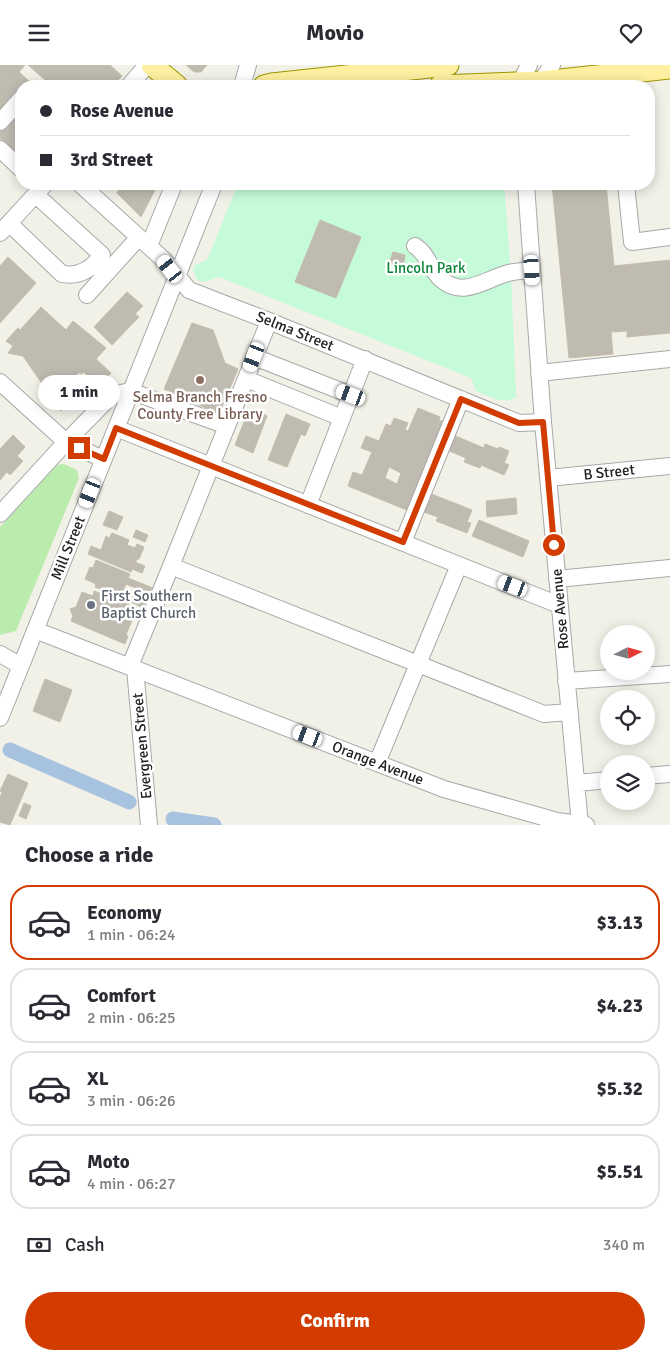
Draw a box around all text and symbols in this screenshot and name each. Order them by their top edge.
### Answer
icon: menu [25,19,53,47]
text: Movio [306,19,364,46]
icon: heart [617,19,645,47]
text: Rose Avenue [70,99,174,123]
text: 3rd Street [70,148,153,172]
car [154,253,185,285]
car [523,255,540,285]
park label: Lincoln Park [386,259,466,277]
street label: Selma Street [254,307,336,355]
car [241,340,266,374]
marker: Selma Branch Fresno County Free Library [194,374,206,386]
callout: 1 min [38,375,120,411]
text: 1 min [60,382,98,402]
car [334,383,367,407]
place label: Selma Branch Fresno County Free Library [133,388,267,423]
route end [68,437,90,459]
street label: B Street [582,460,636,484]
car [77,476,102,510]
street label: Mill Street [47,513,89,583]
route start [543,534,565,556]
street label: Rose Avenue [548,568,572,650]
car [496,574,529,598]
place label: First Southern Baptist Church [101,587,196,622]
marker: First Southern Baptist Church [85,599,97,611]
north arrow [600,625,655,680]
map controls [600,625,655,810]
button: locate [600,690,655,745]
street label: Evergreen Street [128,692,156,800]
car [291,724,324,748]
street label: Orange Avenue [330,737,426,789]
button: layers [600,755,655,810]
text: Choose a ride [25,841,153,868]
icon: car [27,900,72,945]
text: Economy [87,901,161,925]
text: $3.13 [597,911,643,935]
text: 1 min · 06:24 [87,925,176,945]
icon: car [27,983,72,1028]
text: Comfort [87,984,156,1008]
text: $4.23 [597,994,643,1018]
text: 2 min · 06:25 [87,1008,176,1028]
icon: car [27,1066,72,1111]
text: XL [87,1067,109,1091]
text: $5.32 [597,1077,643,1101]
text: 3 min · 06:26 [87,1091,176,1111]
icon: car [27,1149,72,1194]
text: Moto [87,1150,130,1174]
text: $5.51 [597,1160,643,1184]
text: 4 min · 06:27 [87,1174,176,1194]
icon: cash [25,1231,53,1259]
text: Cash [65,1233,105,1257]
text: 340 m [603,1235,645,1255]
button: Confirm [25,1292,645,1350]

